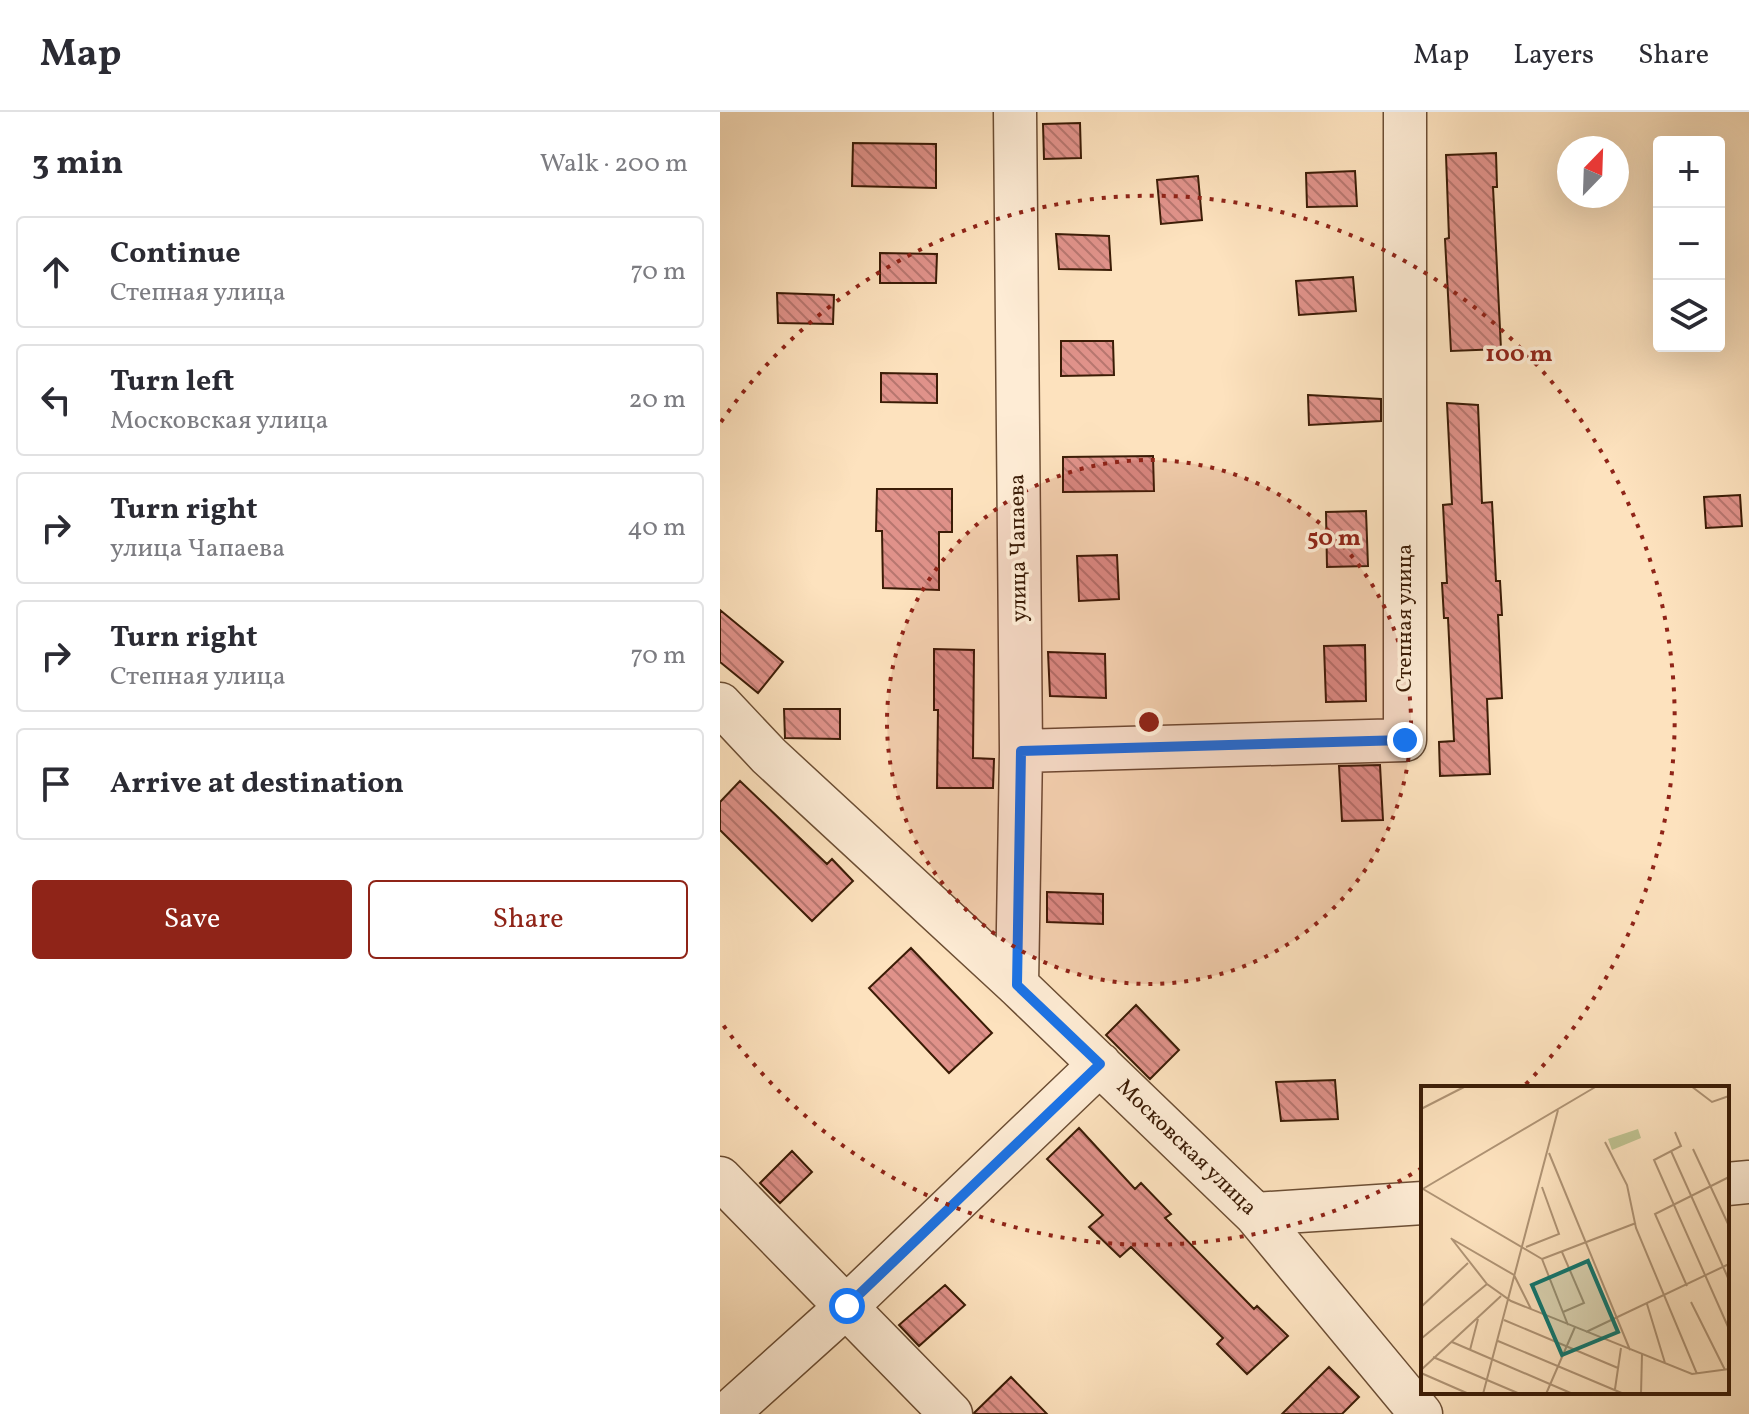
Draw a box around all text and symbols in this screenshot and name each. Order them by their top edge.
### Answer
text: Map [40,29,121,82]
text: Map [1413,36,1469,75]
text: Layers [1513,36,1594,75]
text: Share [1638,36,1709,75]
north arrow [1557,136,1629,208]
map controls [1653,136,1725,352]
button: + [1653,136,1725,208]
text: 3 min [32,141,123,188]
text: Walk · 200 m [540,146,688,182]
button: − [1653,208,1725,280]
text: Continue [110,233,241,275]
icon: ahead [34,250,78,294]
text: 70 m [631,254,686,290]
text: Степная улица [110,275,286,311]
button: layers [1653,280,1725,352]
text: 100 m [1485,338,1553,372]
text: Turn left [110,361,234,403]
icon: left [34,378,78,422]
text: 20 m [628,382,686,418]
text: Московская улица [110,403,328,439]
street label: улица Чапаева [1002,474,1036,622]
text: Turn right [110,489,258,531]
icon: right [34,506,78,550]
text: 40 m [627,510,686,546]
text: 50 m [1307,522,1361,556]
text: улица Чапаева [110,531,285,567]
street label: Степная улица [1390,544,1421,692]
text: Turn right [110,617,258,659]
icon: right [34,634,78,678]
text: 70 m [631,638,686,674]
text: Степная улица [110,659,286,695]
centre of rings [1135,708,1163,736]
route end [1387,722,1423,758]
icon: arrive [34,762,78,806]
text: Arrive at destination [110,763,404,805]
button: Save [32,880,352,959]
button: Share [368,880,688,959]
street label: Московская улица [1109,1073,1263,1223]
inset map [1421,1086,1729,1394]
route start [829,1288,865,1324]

